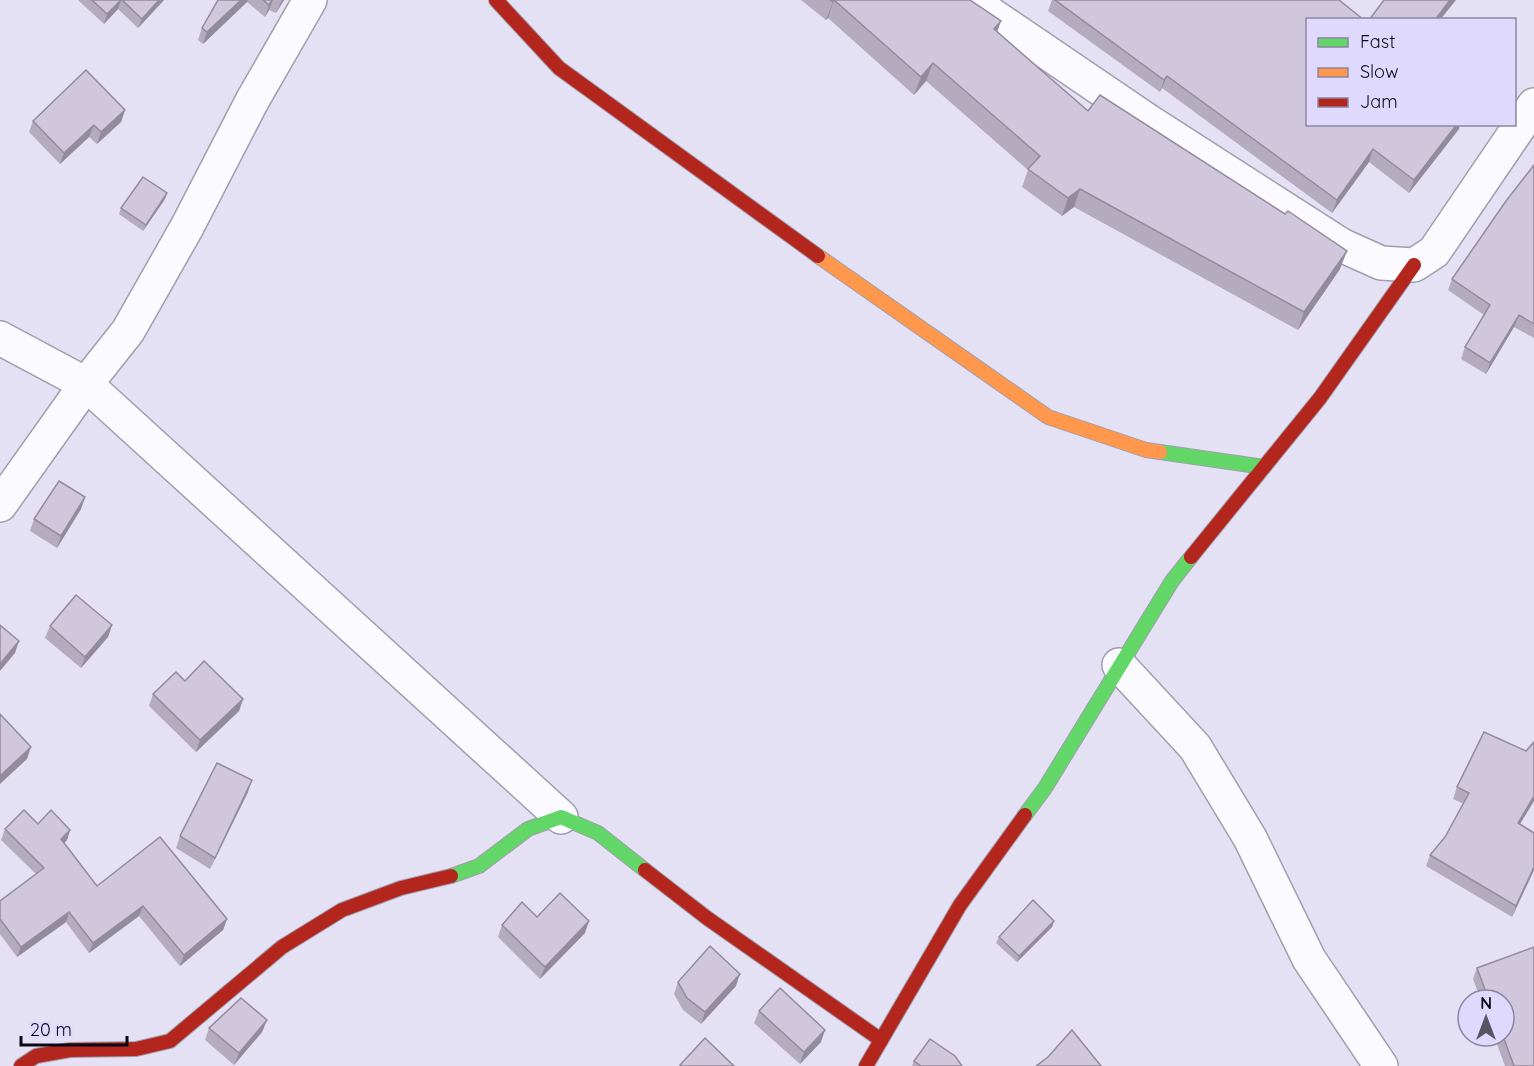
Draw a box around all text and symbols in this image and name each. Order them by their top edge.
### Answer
legend [1306,18,1516,126]
text: Fast [1360,30,1395,53]
text: Slow [1360,60,1398,83]
text: Jam [1360,90,1398,113]
north arrow [1456,988,1516,1048]
text: N [1480,993,1492,1013]
scale bar [21,1009,128,1047]
text: 20 m [30,1018,72,1041]

